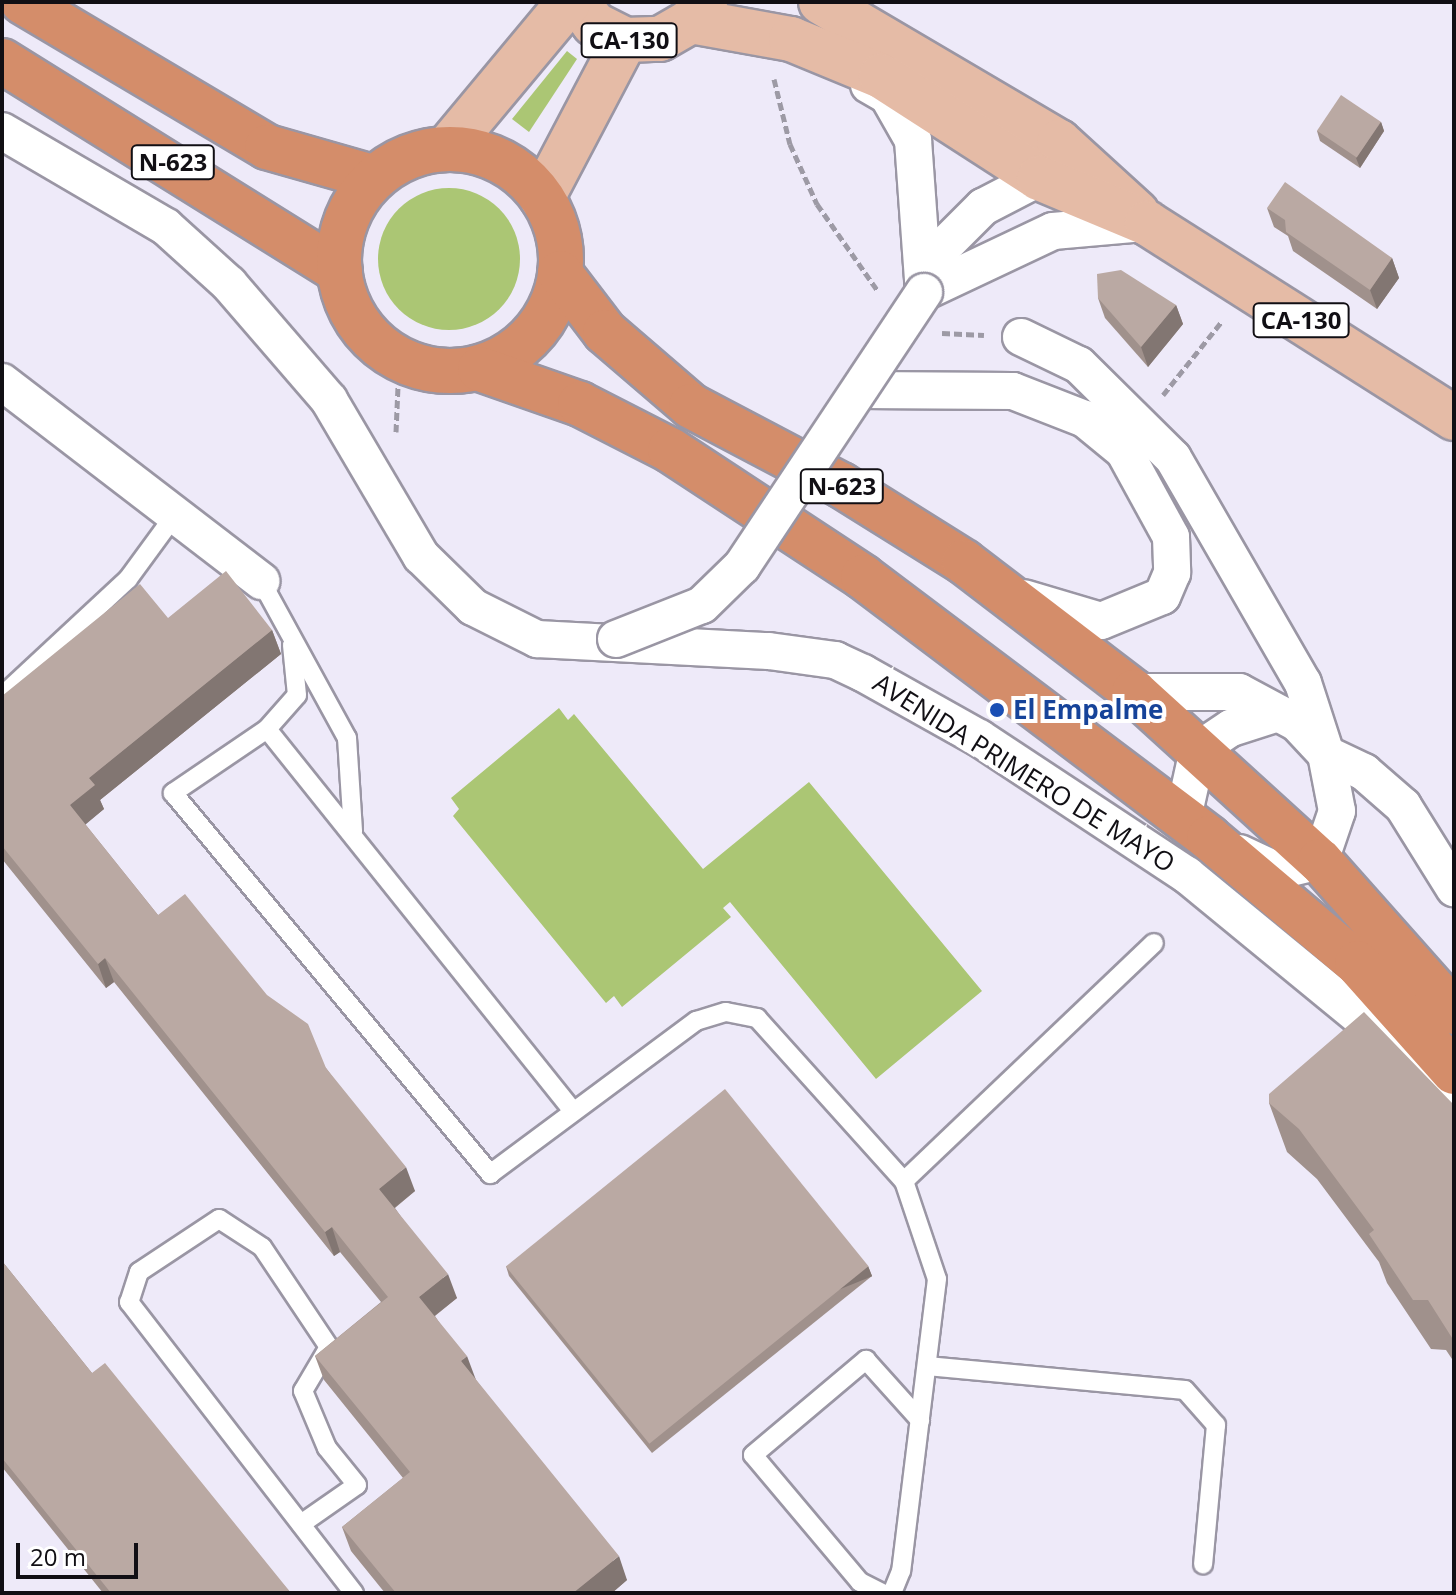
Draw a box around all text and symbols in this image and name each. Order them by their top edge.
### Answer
road number: CA-130 [579,20,679,60]
road number: N-623 [129,142,217,182]
road number: CA-130 [1251,300,1351,340]
road number: N-623 [798,466,886,506]
street label: AVENIDA PRIMERO DE MAYO [867,667,1181,879]
place label: El Empalme [1013,694,1163,726]
marker: El Empalme [988,701,1006,719]
scale bar [20,1527,142,1577]
text: 20 m [30,1540,86,1573]

